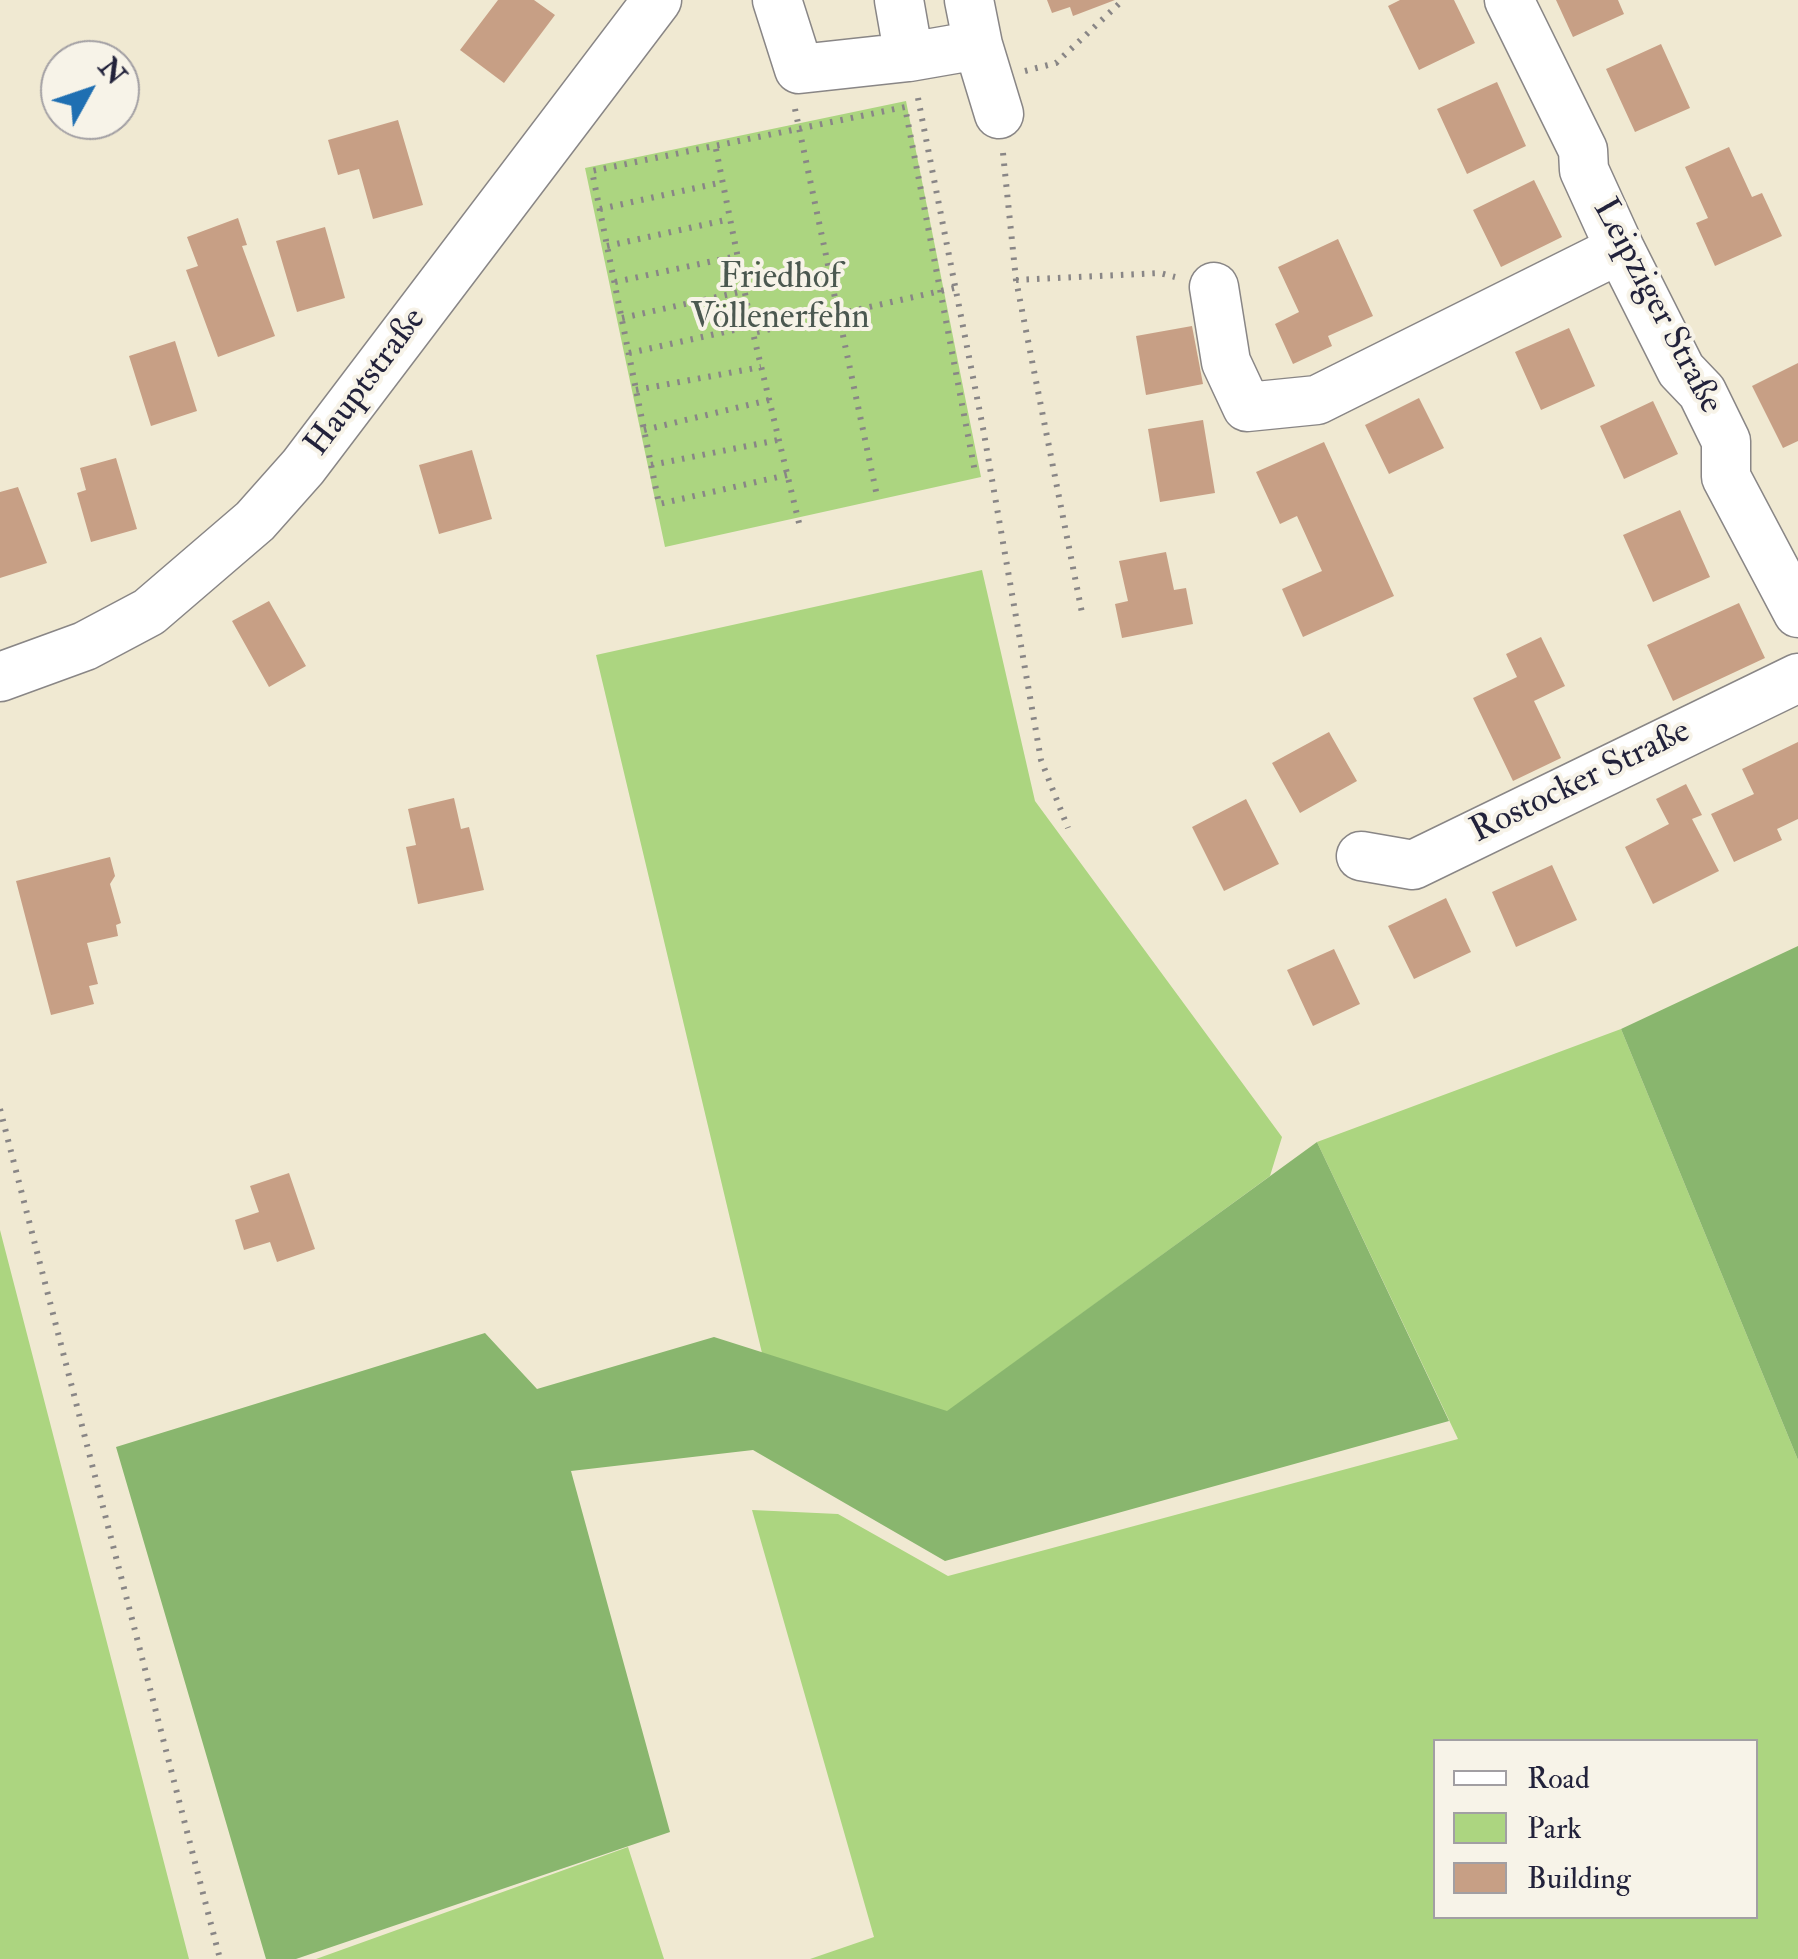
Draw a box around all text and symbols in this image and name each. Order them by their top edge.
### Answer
north arrow [40,40,140,140]
text: N [90,51,133,93]
street label: Leipziger Straße [1582,192,1730,422]
park label: Friedhof Völlenerfehn [690,258,870,340]
street label: Hauptstraße [298,301,436,465]
street label: Rostocker Straße [1465,712,1697,854]
legend [1433,1739,1758,1919]
text: Road [1527,1760,1590,1797]
text: Park [1527,1810,1582,1847]
text: Building [1527,1860,1631,1897]

